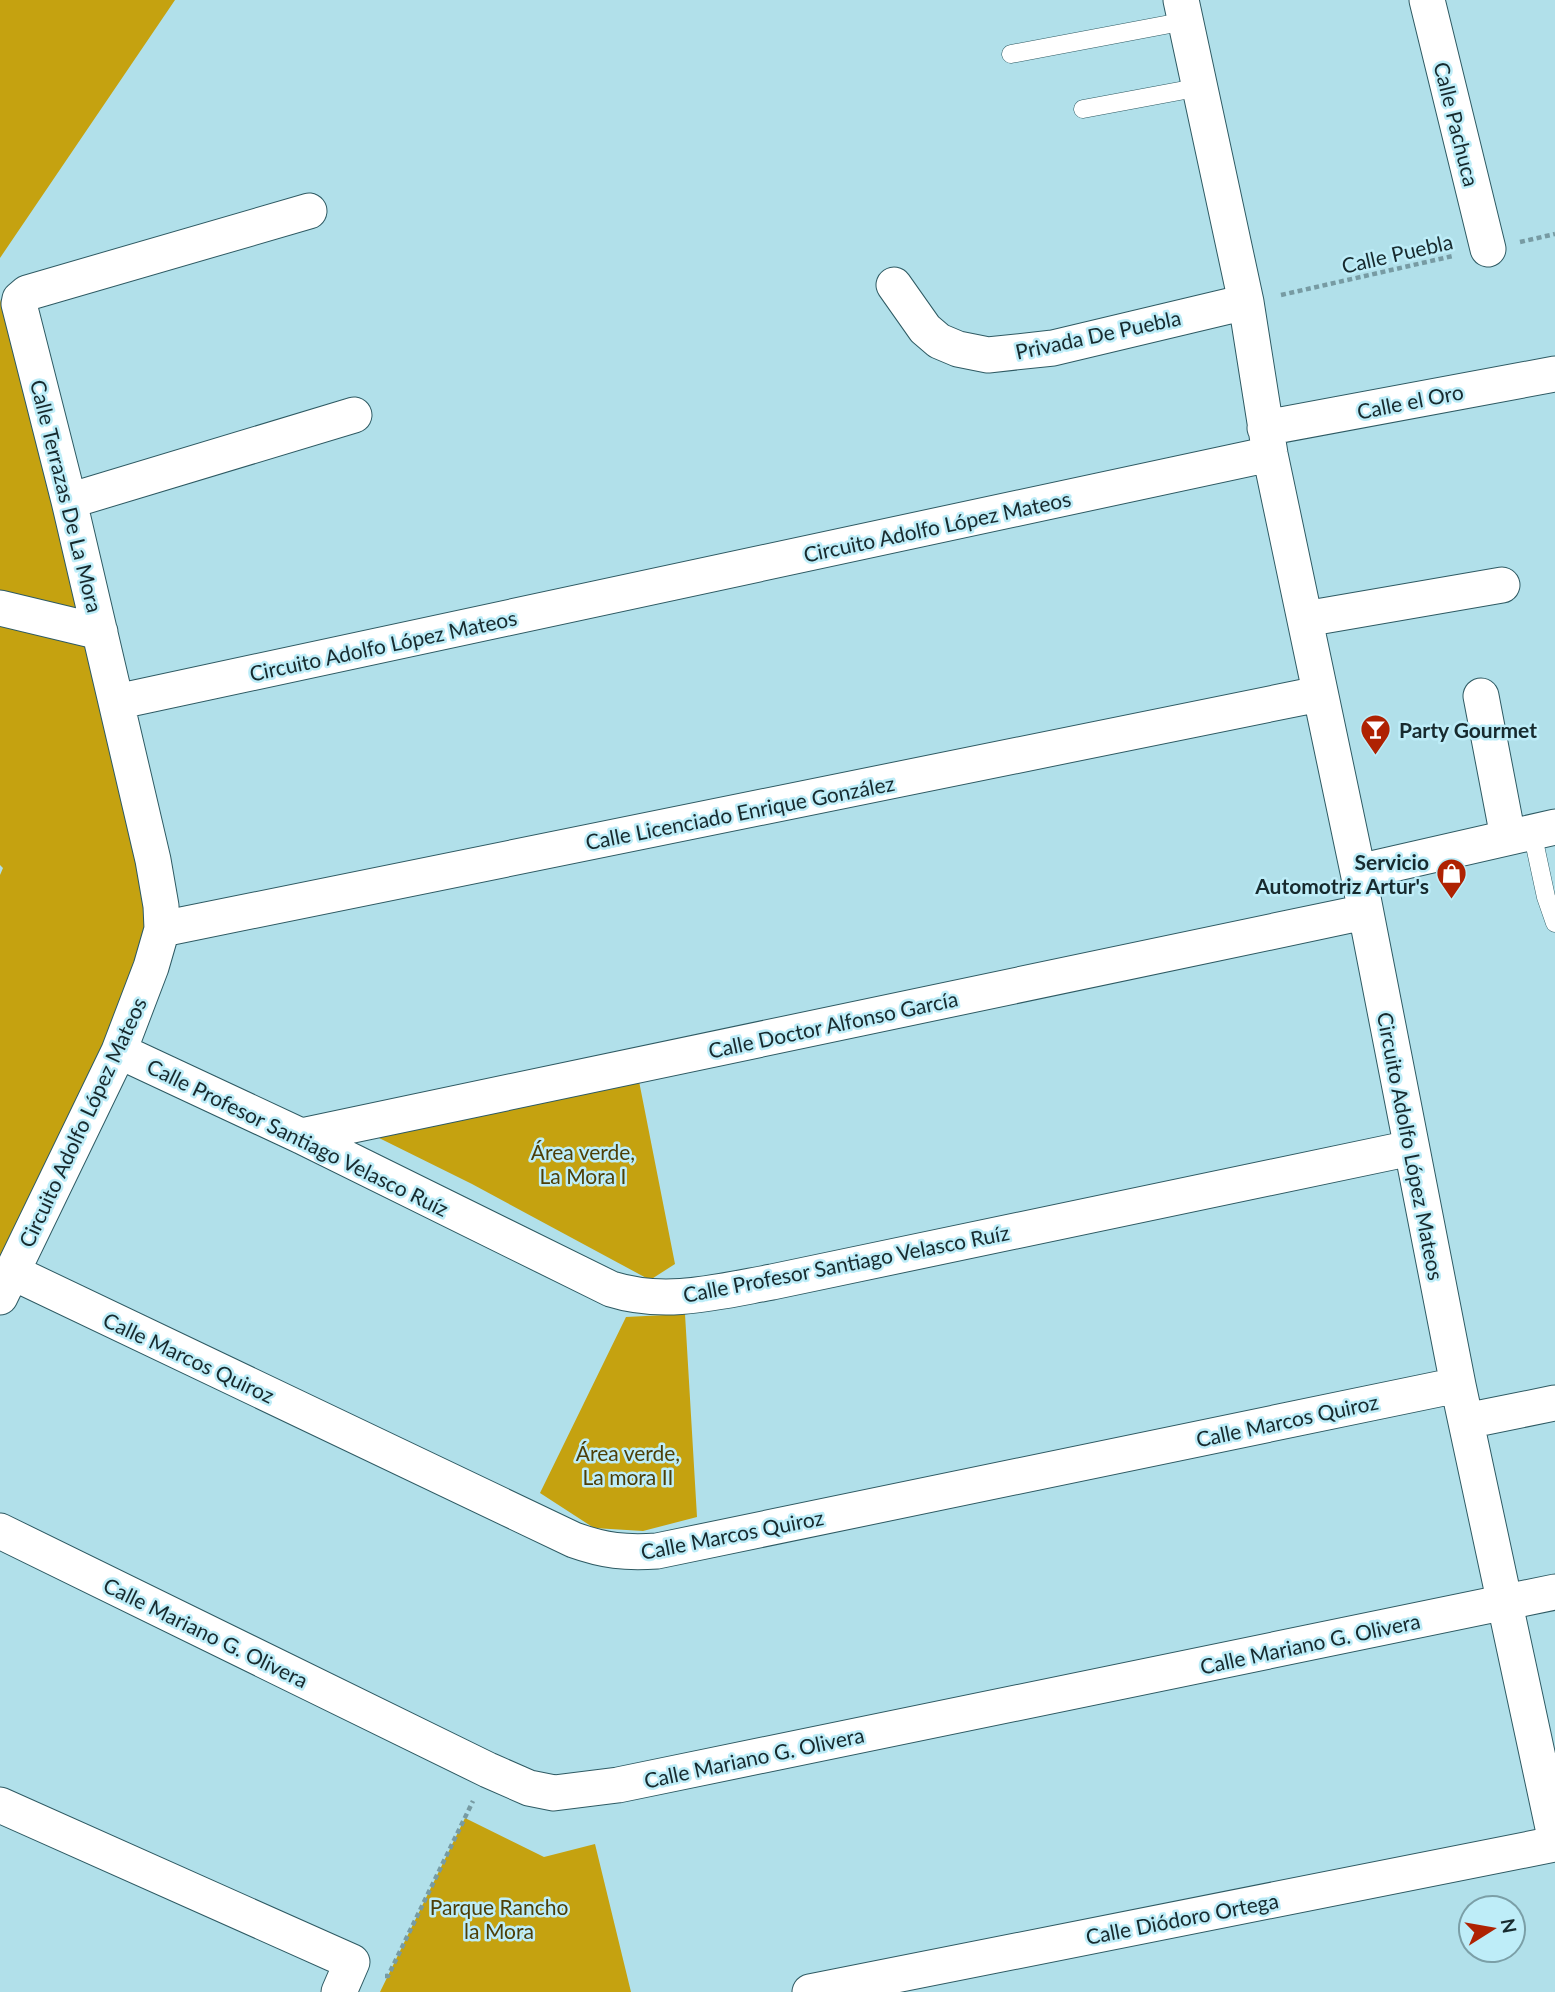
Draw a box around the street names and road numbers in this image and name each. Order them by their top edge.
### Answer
street label: Calle Pachuca [1429,59,1485,189]
street label: Calle Puebla [1339,228,1455,278]
street label: Privada De Puebla [1013,304,1183,364]
street label: Calle Terrazas De La Mora [26,377,108,615]
street label: Calle el Oro [1355,378,1465,424]
street label: Circuito Adolfo López Mateos [801,485,1073,567]
street label: Circuito Adolfo López Mateos [247,604,519,686]
street label: Calle Licenciado Enrique González [583,770,897,854]
street label: Calle Doctor Alfonso García [706,985,960,1063]
street label: Circuito Adolfo López Mateos [13,993,151,1251]
street label: Circuito Adolfo López Mateos [1373,1010,1449,1282]
street label: Calle Profesor Santiago Velasco Ruíz [143,1053,453,1221]
street label: Calle Profesor Santiago Velasco Ruíz [681,1219,1011,1307]
street label: Calle Marcos Quiroz [100,1306,278,1408]
street label: Calle Marcos Quiroz [1194,1388,1380,1452]
street label: Calle Marcos Quiroz [638,1504,826,1564]
street label: Calle Mariano G. Olivera [100,1572,312,1692]
street label: Calle Mariano G. Olivera [1198,1607,1422,1679]
street label: Calle Mariano G. Olivera [642,1721,866,1793]
street label: Calle Diódoro Ortega [1083,1887,1281,1949]

